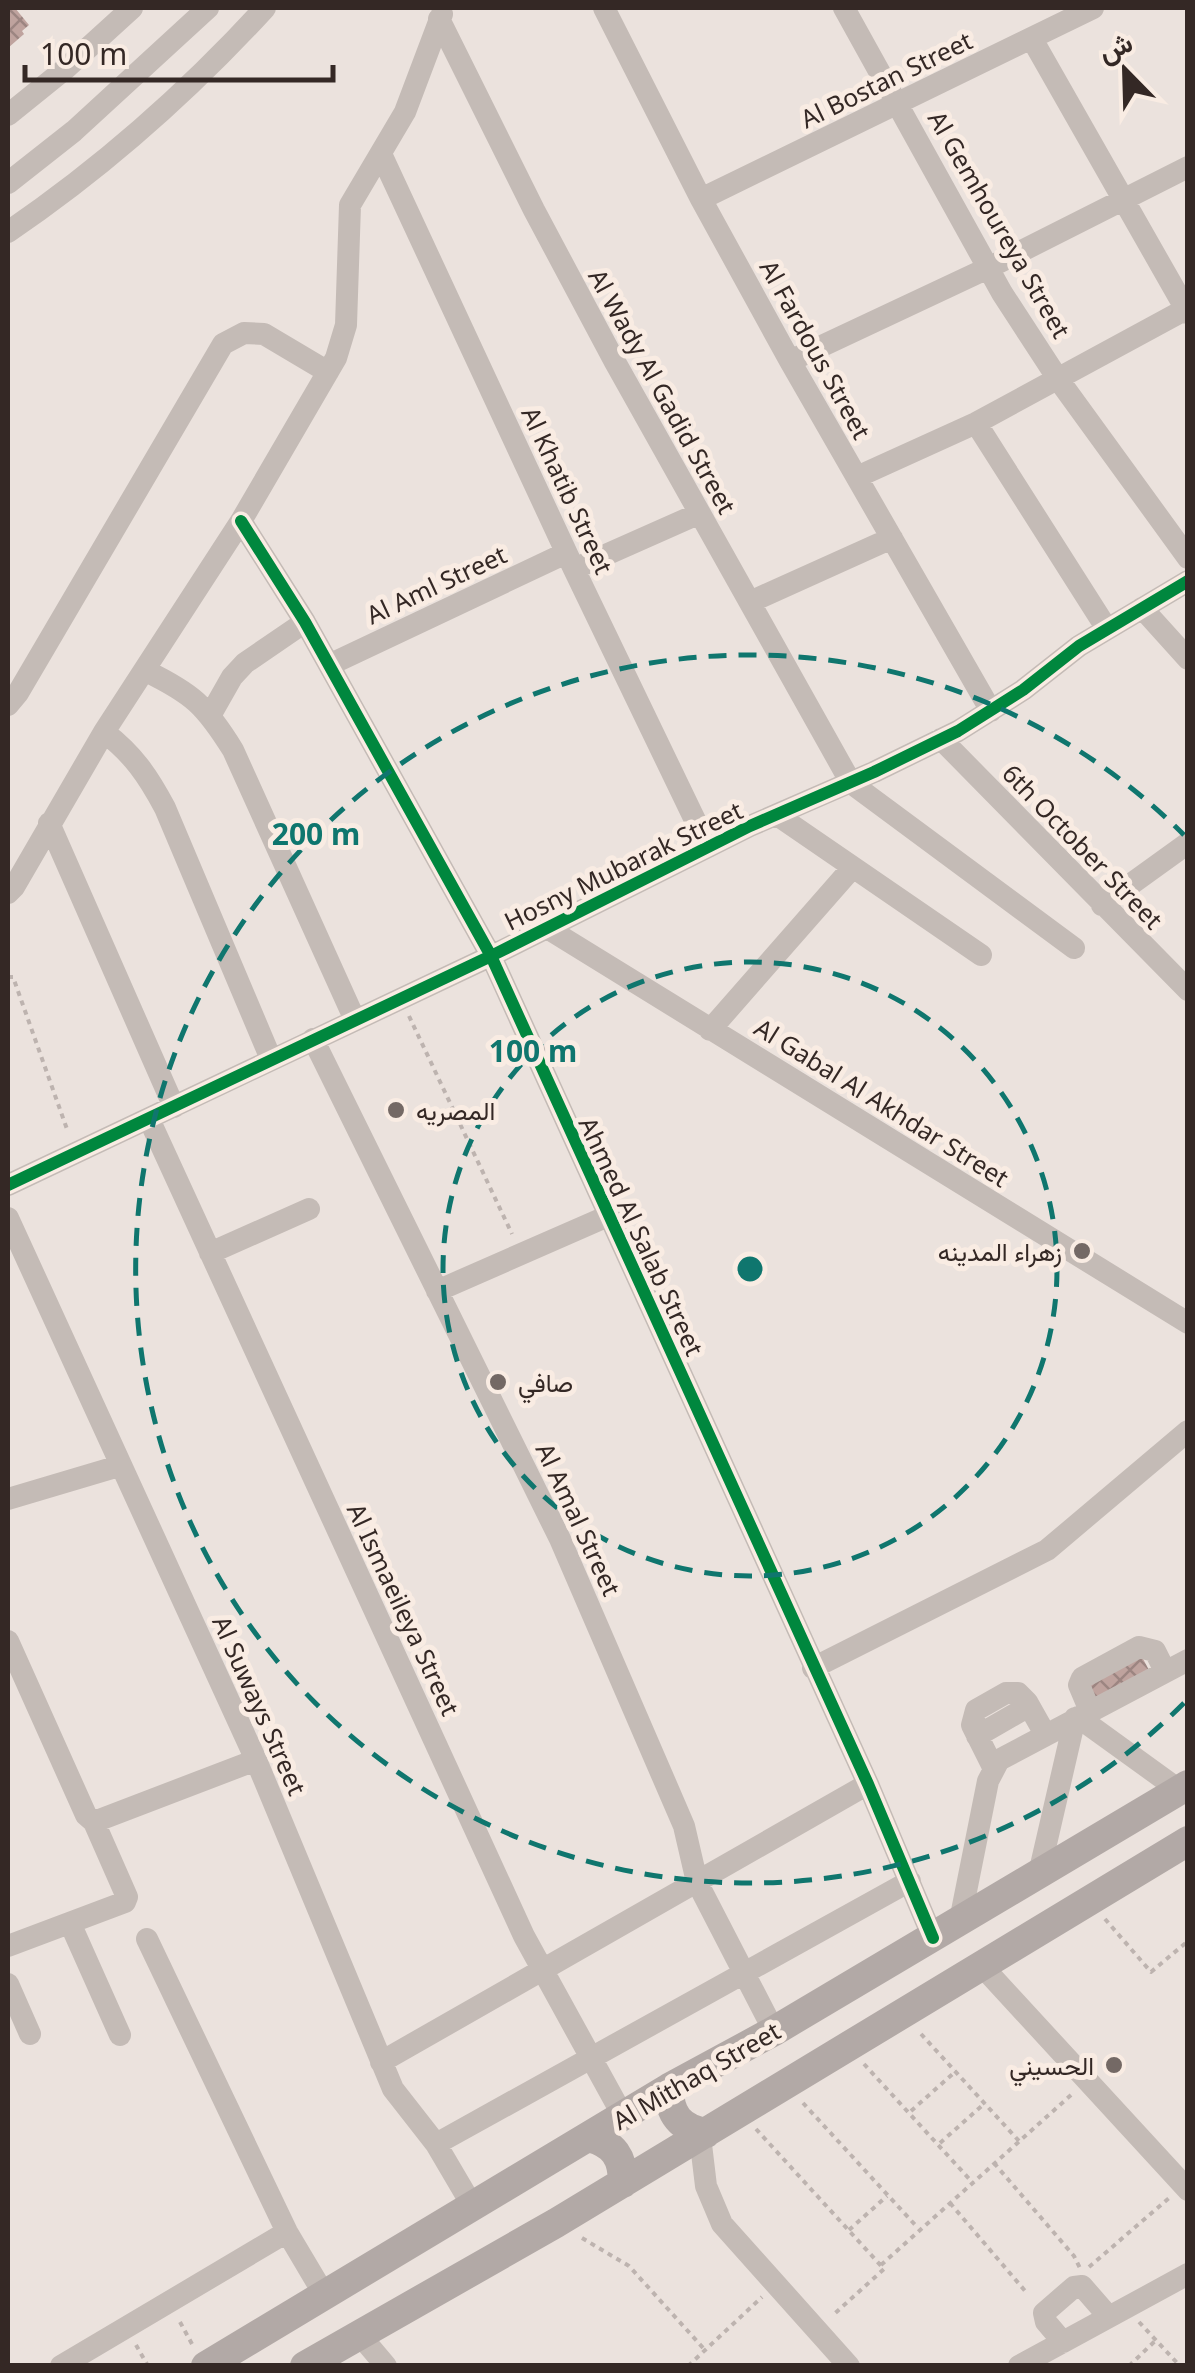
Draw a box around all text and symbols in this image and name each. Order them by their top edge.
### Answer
scale bar [25,20,332,82]
north arrow [1075,20,1175,120]
text: ش [1092,22,1138,70]
street label: Al Bostan Street [794,23,978,135]
text: 100 m [40,33,127,74]
street label: Al Gemhoureya Street [921,104,1079,344]
street label: Al Fardous Street [753,253,879,445]
street label: Al Wady Al Gadid Street [581,263,745,519]
street label: Al Khatib Street [514,401,622,579]
street label: Al Aml Street [360,537,512,631]
street label: 6th October Street [995,756,1171,936]
street label: Hosny Mubarak Street [498,792,748,938]
text: 200 m [272,813,360,854]
street label: Al Gabal Al Akhdar Street [749,1010,1015,1194]
text: 100 m [489,1030,577,1071]
place label: المصريه [416,1093,495,1127]
marker: المصريه [385,1099,407,1121]
street label: Ahmed Al Salab Street [572,1111,712,1361]
place label: زهراء المدينه [938,1234,1062,1268]
marker: زهراء المدينه [1071,1240,1093,1262]
centre of rings [732,1251,768,1287]
place label: صافي [518,1365,573,1404]
marker: صافي [487,1371,509,1393]
street label: Al Amal Street [529,1437,629,1601]
street label: Al Ismaeileya Street [340,1497,468,1721]
street label: Al Suways Street [205,1610,315,1800]
street label: Al Mithaq Street [606,2013,786,2137]
place label: الحسيني [1009,2048,1094,2087]
marker: الحسيني [1103,2054,1125,2076]

